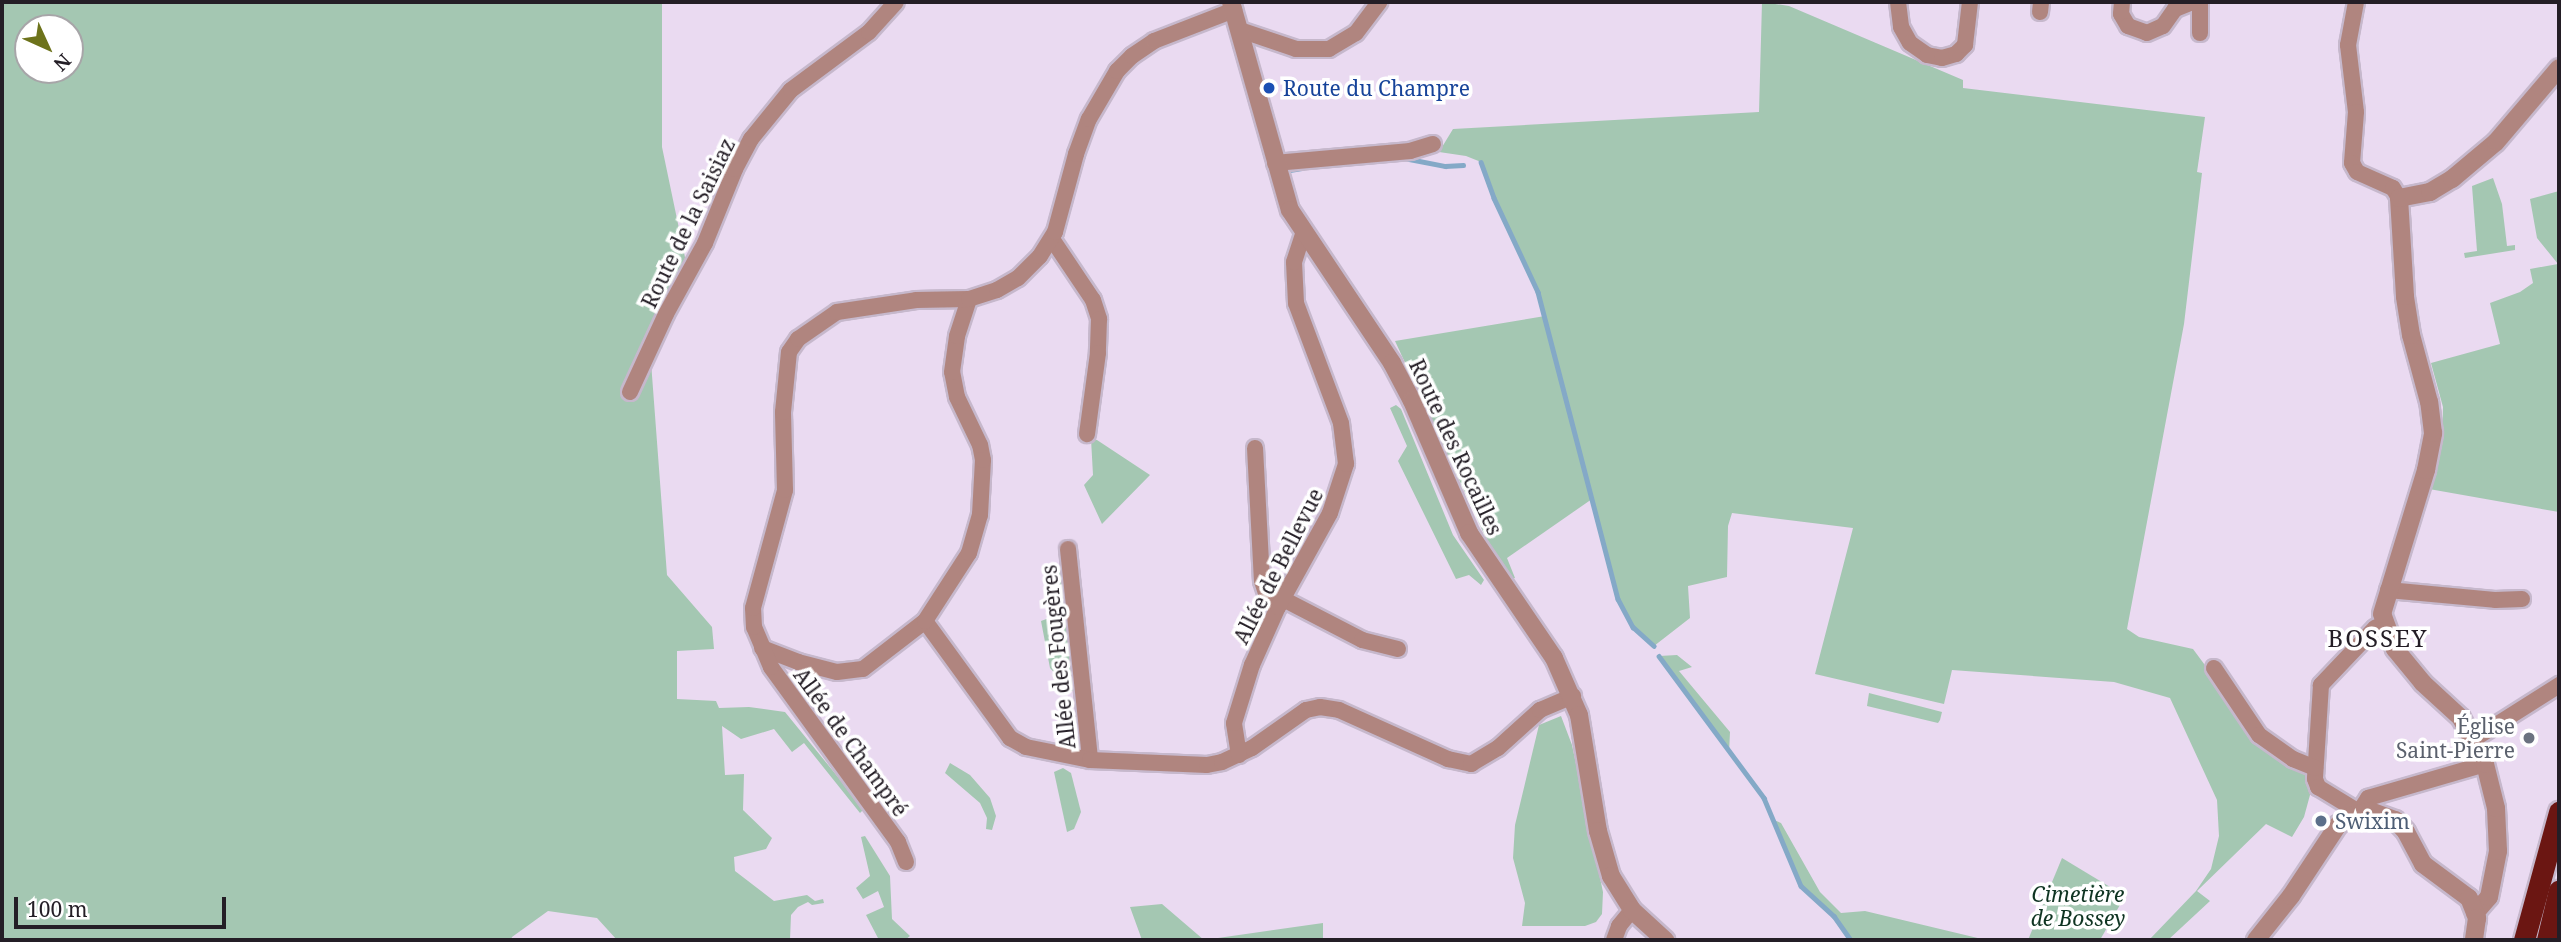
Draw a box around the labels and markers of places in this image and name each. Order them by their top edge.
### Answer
place label: Route du Champre [1283,75,1470,101]
marker: Route du Champre [1261,80,1277,96]
place label: Église Saint-Pierre [2396,713,2515,763]
marker: Église Saint-Pierre [2521,730,2537,746]
place label: Swixim [2335,808,2410,834]
marker: Swixim [2313,813,2329,829]

